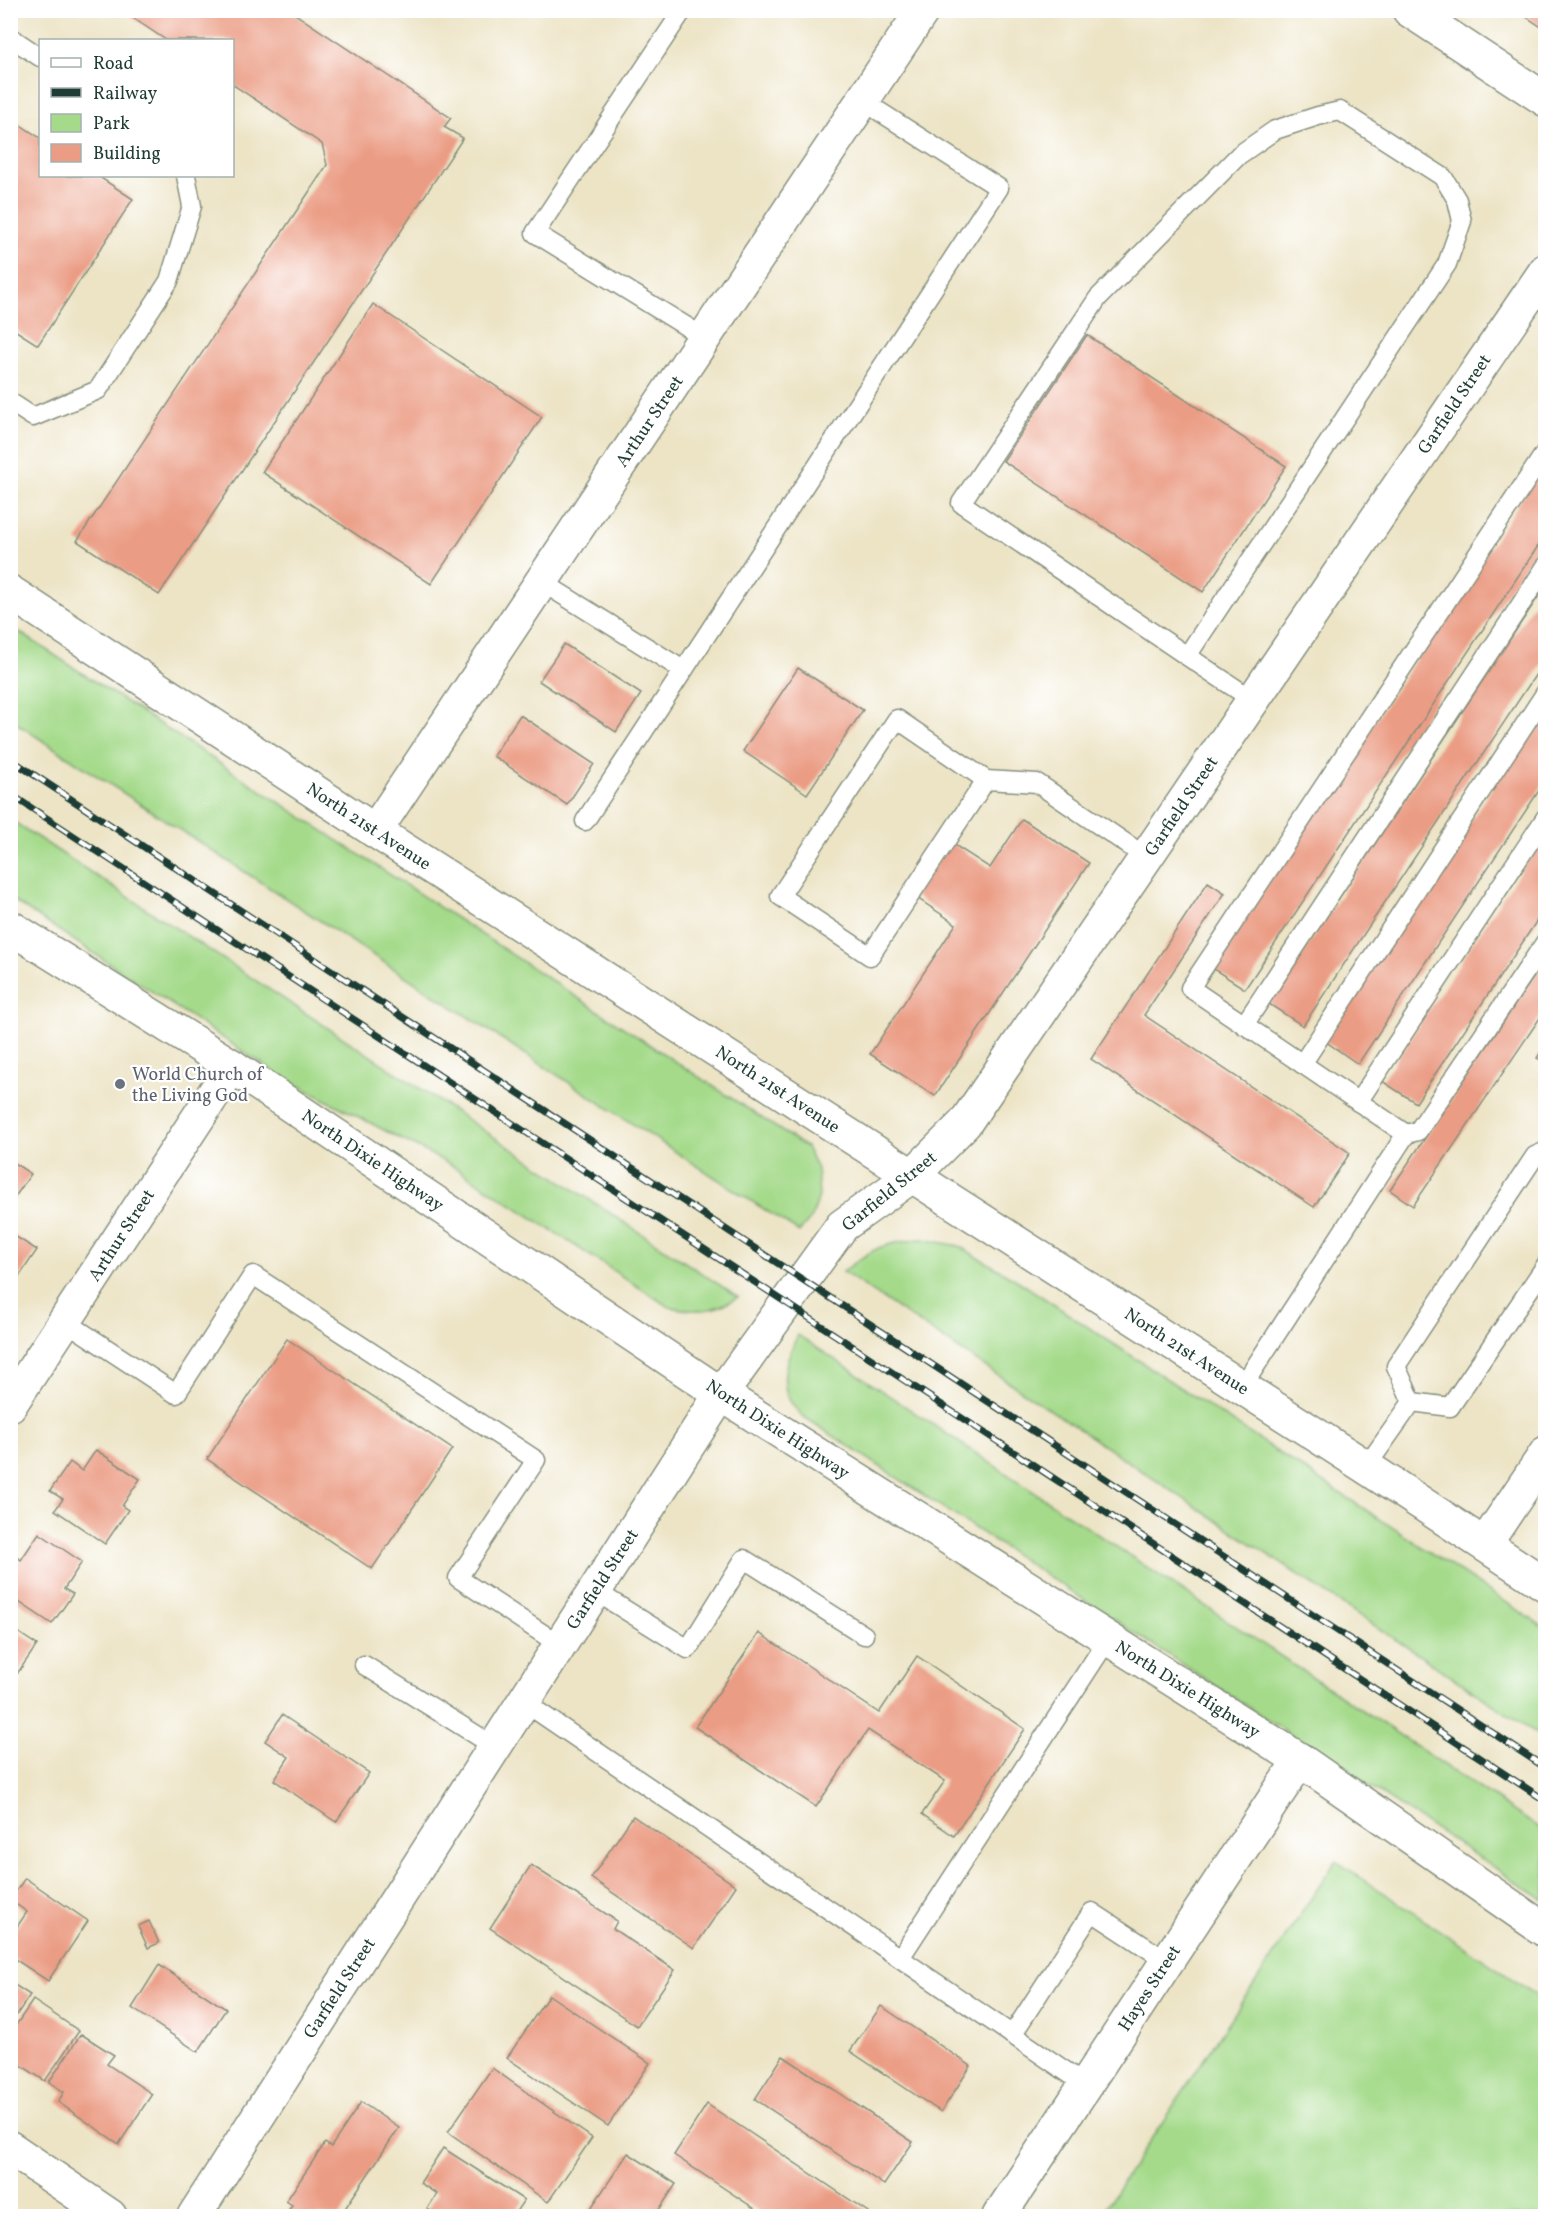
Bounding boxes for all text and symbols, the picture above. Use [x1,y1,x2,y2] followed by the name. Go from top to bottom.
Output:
[39,39,234,177] legend
[93,52,134,77] text: Road
[93,82,157,107] text: Railway
[93,112,130,137] text: Park
[93,142,161,167] text: Building
[1413,350,1498,460] street label: Garfield Street
[610,371,690,473] street label: Arthur Street
[1140,752,1225,862] street label: Garfield Street
[301,777,435,877] street label: North 21st Avenue
[710,1040,844,1140] street label: North 21st Avenue
[132,1063,265,1109] place label: World Church of the Living God
[113,1077,127,1091] marker: World Church of the Living God
[296,1104,449,1218] street label: North Dixie Highway
[837,1146,943,1238] street label: Garfield Street
[83,1185,162,1287] street label: Arthur Street
[1119,1302,1253,1402] street label: North 21st Avenue
[700,1374,854,1486] street label: North Dixie Highway
[561,1524,645,1635] street label: Garfield Street
[1110,1635,1265,1745] street label: North Dixie Highway
[298,1933,382,2044] street label: Garfield Street
[1113,1941,1188,2037] street label: Hayes Street

